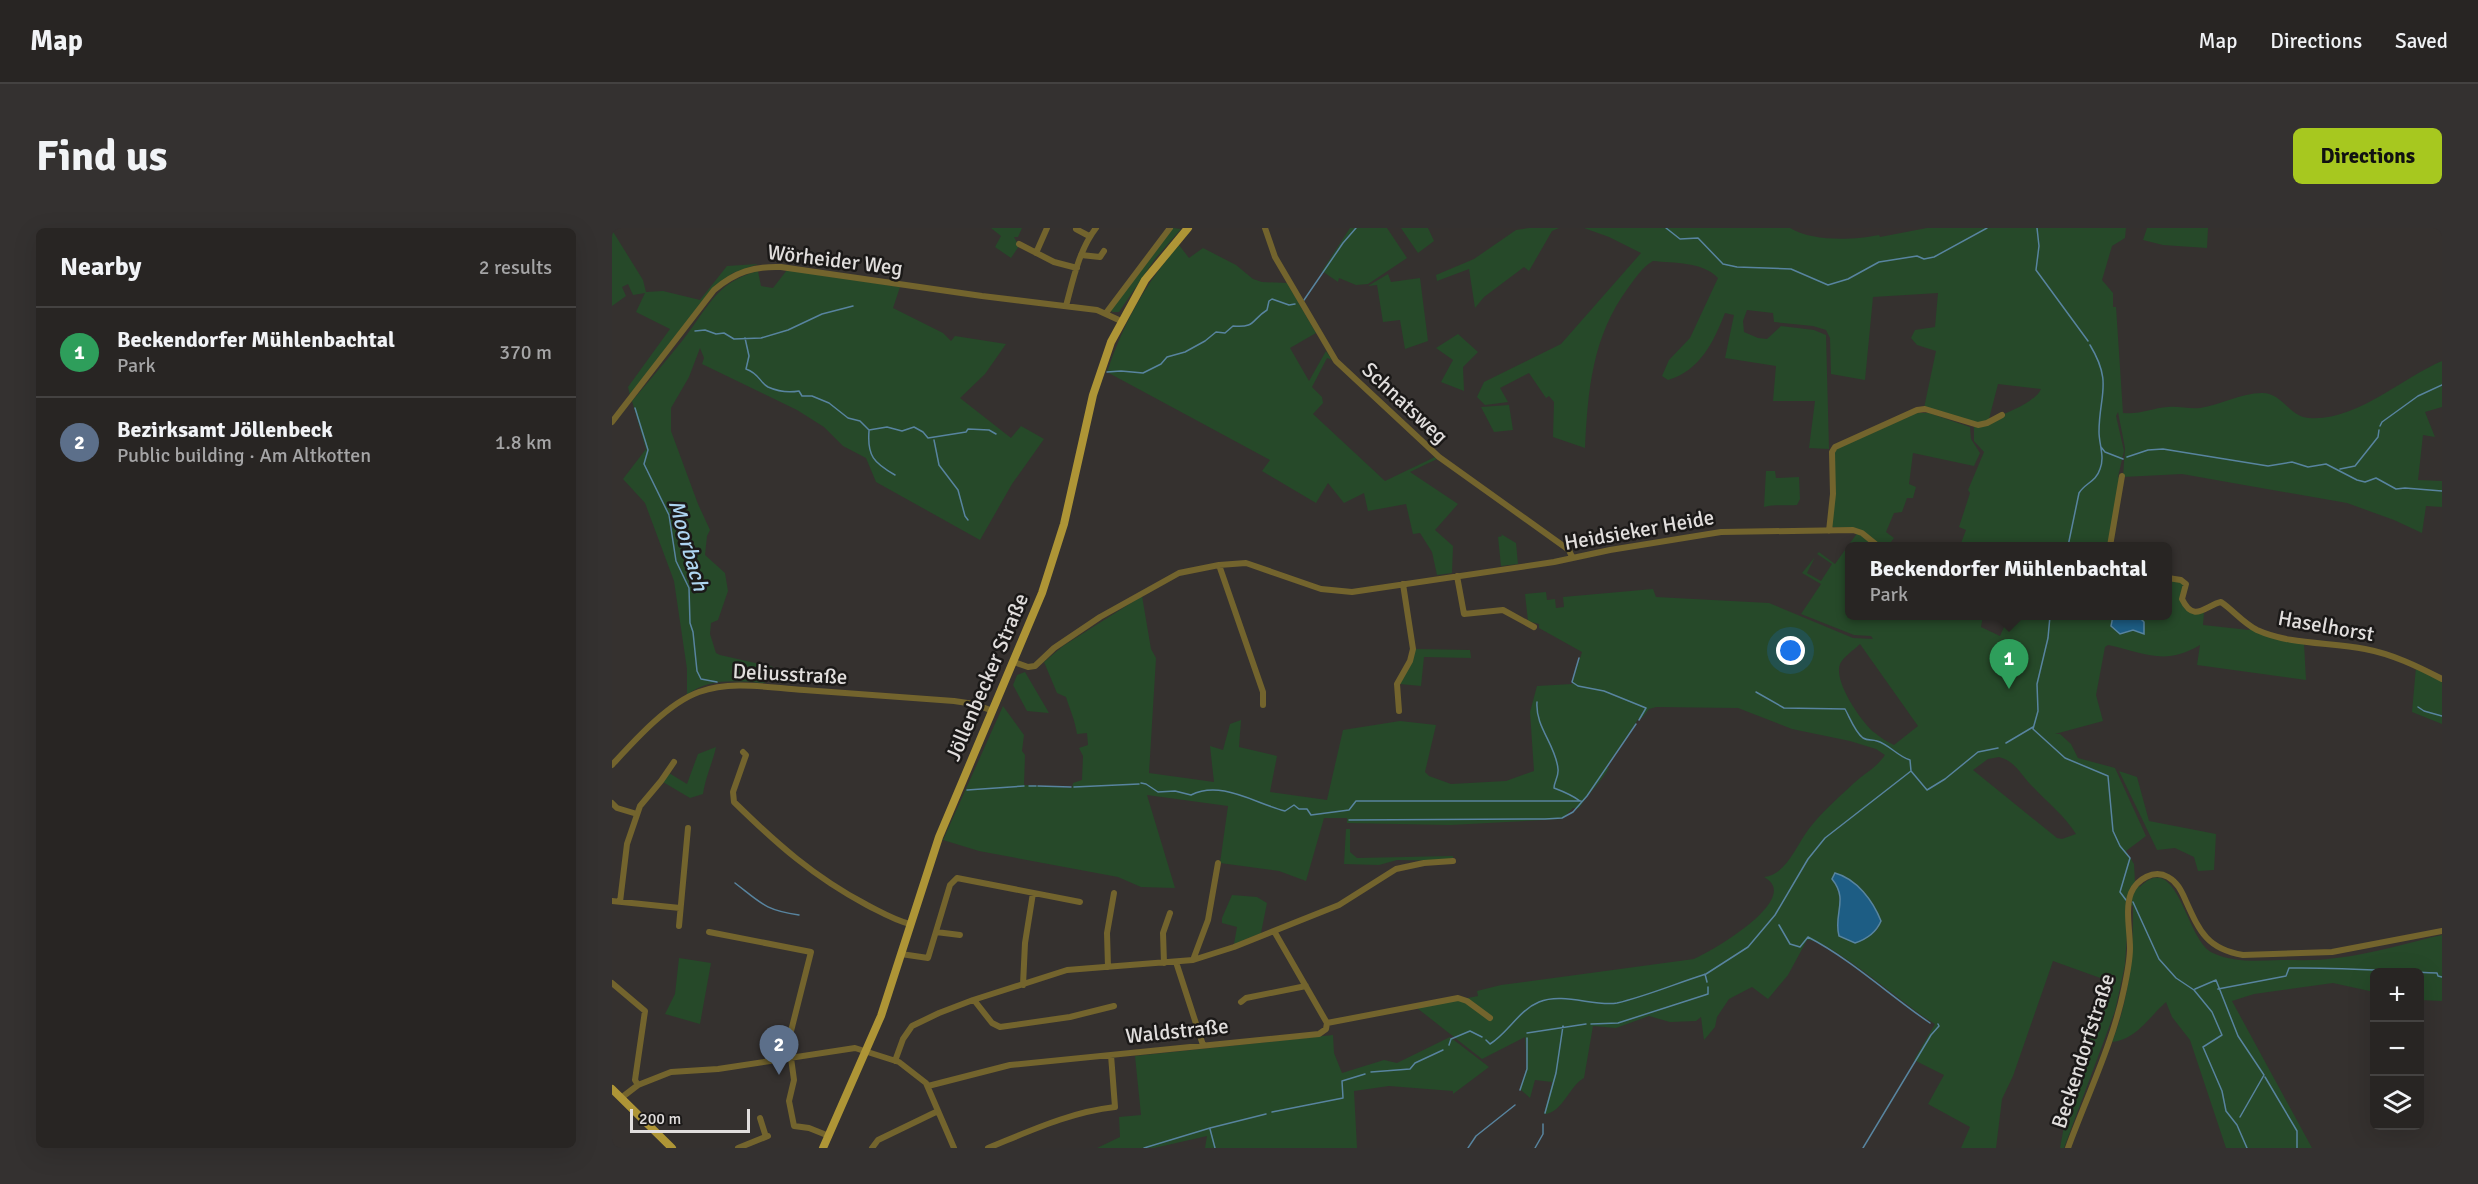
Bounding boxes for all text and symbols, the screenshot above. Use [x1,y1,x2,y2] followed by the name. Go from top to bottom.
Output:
[30,24,83,58] text: Map
[2199,28,2237,54] text: Map
[2270,28,2362,54] text: Directions
[2395,28,2448,54] text: Saved
[2293,128,2442,184] button: Directions
[36,131,167,182] text: Find us
[766,239,904,281] street label: Wörheider Weg
[60,251,141,283] text: Nearby
[479,255,552,280] text: 2 results
[117,326,395,353] text: Beckendorfer Mühlenbachtal
[74,340,85,365] text: 1
[499,340,552,365] text: 370 m
[117,353,155,378] text: Park
[1357,357,1453,449] street label: Schnatsweg
[117,416,333,443] text: Bezirksamt Jöllenbeck
[74,430,85,455] text: 2
[495,430,552,455] text: 1.8 km
[117,443,371,468] text: Public building · Am Altkotten
[663,496,715,595] water label: Moorbach
[1562,504,1716,556] street label: Heidsieker Heide
[1845,542,2172,620] popup
[1870,555,2147,582] text: Beckendorfer Mühlenbachtal
[1870,582,1908,607] text: Park
[940,589,1034,765] street label: Jöllenbecker Straße
[2276,605,2376,647] street label: Haselhorst
[1776,636,1805,665] your location
[1990,640,2028,689] pin: 1
[732,658,848,690] street label: Deliusstraße
[2370,968,2424,1130] map controls
[2370,968,2424,1022] button: +
[2046,970,2120,1132] street label: Beckendorfstraße
[1124,1013,1230,1049] street label: Waldstraße
[2370,1022,2424,1076] button: −
[760,1026,798,1075] pin: 2
[2370,1076,2424,1130] button: layers
[630,1106,750,1134] scale bar
[639,1109,681,1129] text: 200 m

